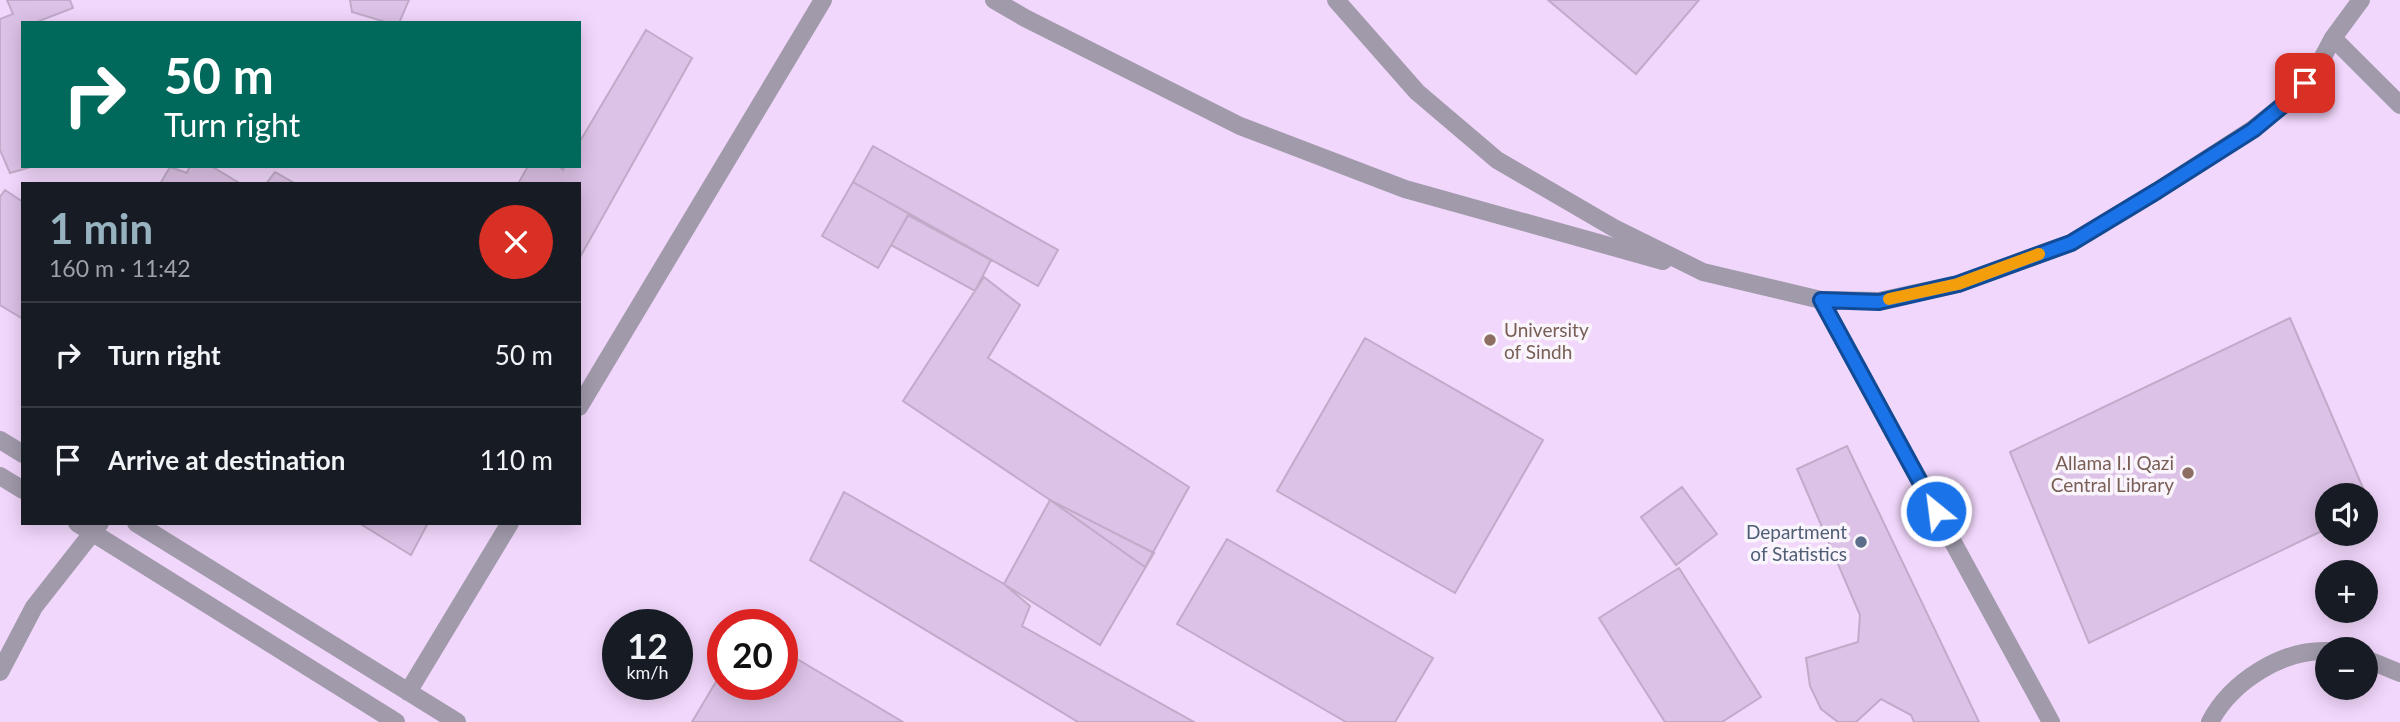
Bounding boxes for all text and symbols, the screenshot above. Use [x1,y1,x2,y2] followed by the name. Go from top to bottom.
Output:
[164,46,274,104] text: 50 m
[49,49,140,140] icon: right
[2275,53,2335,113] pin
[2286,64,2324,102] icon: arrive
[164,105,300,144] text: Turn right
[49,203,153,253] text: 1 min
[479,205,553,279] button: close
[49,254,191,282] text: 160 m · 11:42
[1504,318,1589,363] place label: University of Sindh
[1482,332,1498,348] marker: University of Sindh
[49,336,87,374] icon: right
[108,339,221,371] text: Turn right
[495,339,553,371] text: 50 m
[49,441,87,479] icon: arrive
[108,444,345,476] text: Arrive at destination
[480,444,553,476] text: 110 m
[2051,451,2174,496] place label: Allama I.I Qazi Central Library
[2180,465,2196,481] marker: Allama I.I Qazi Central Library
[1899,474,1973,548] position arrow
[2315,483,2378,700] map controls
[2315,483,2378,546] button: sound
[1746,520,1847,565] place label: Department of Statistics
[1853,534,1869,550] marker: Department of Statistics
[2315,560,2378,623] button: +
[707,609,798,700] speed limit sign: 20
[627,624,668,666] text: 12
[2315,637,2378,700] button: −
[626,661,669,683] text: km/h

